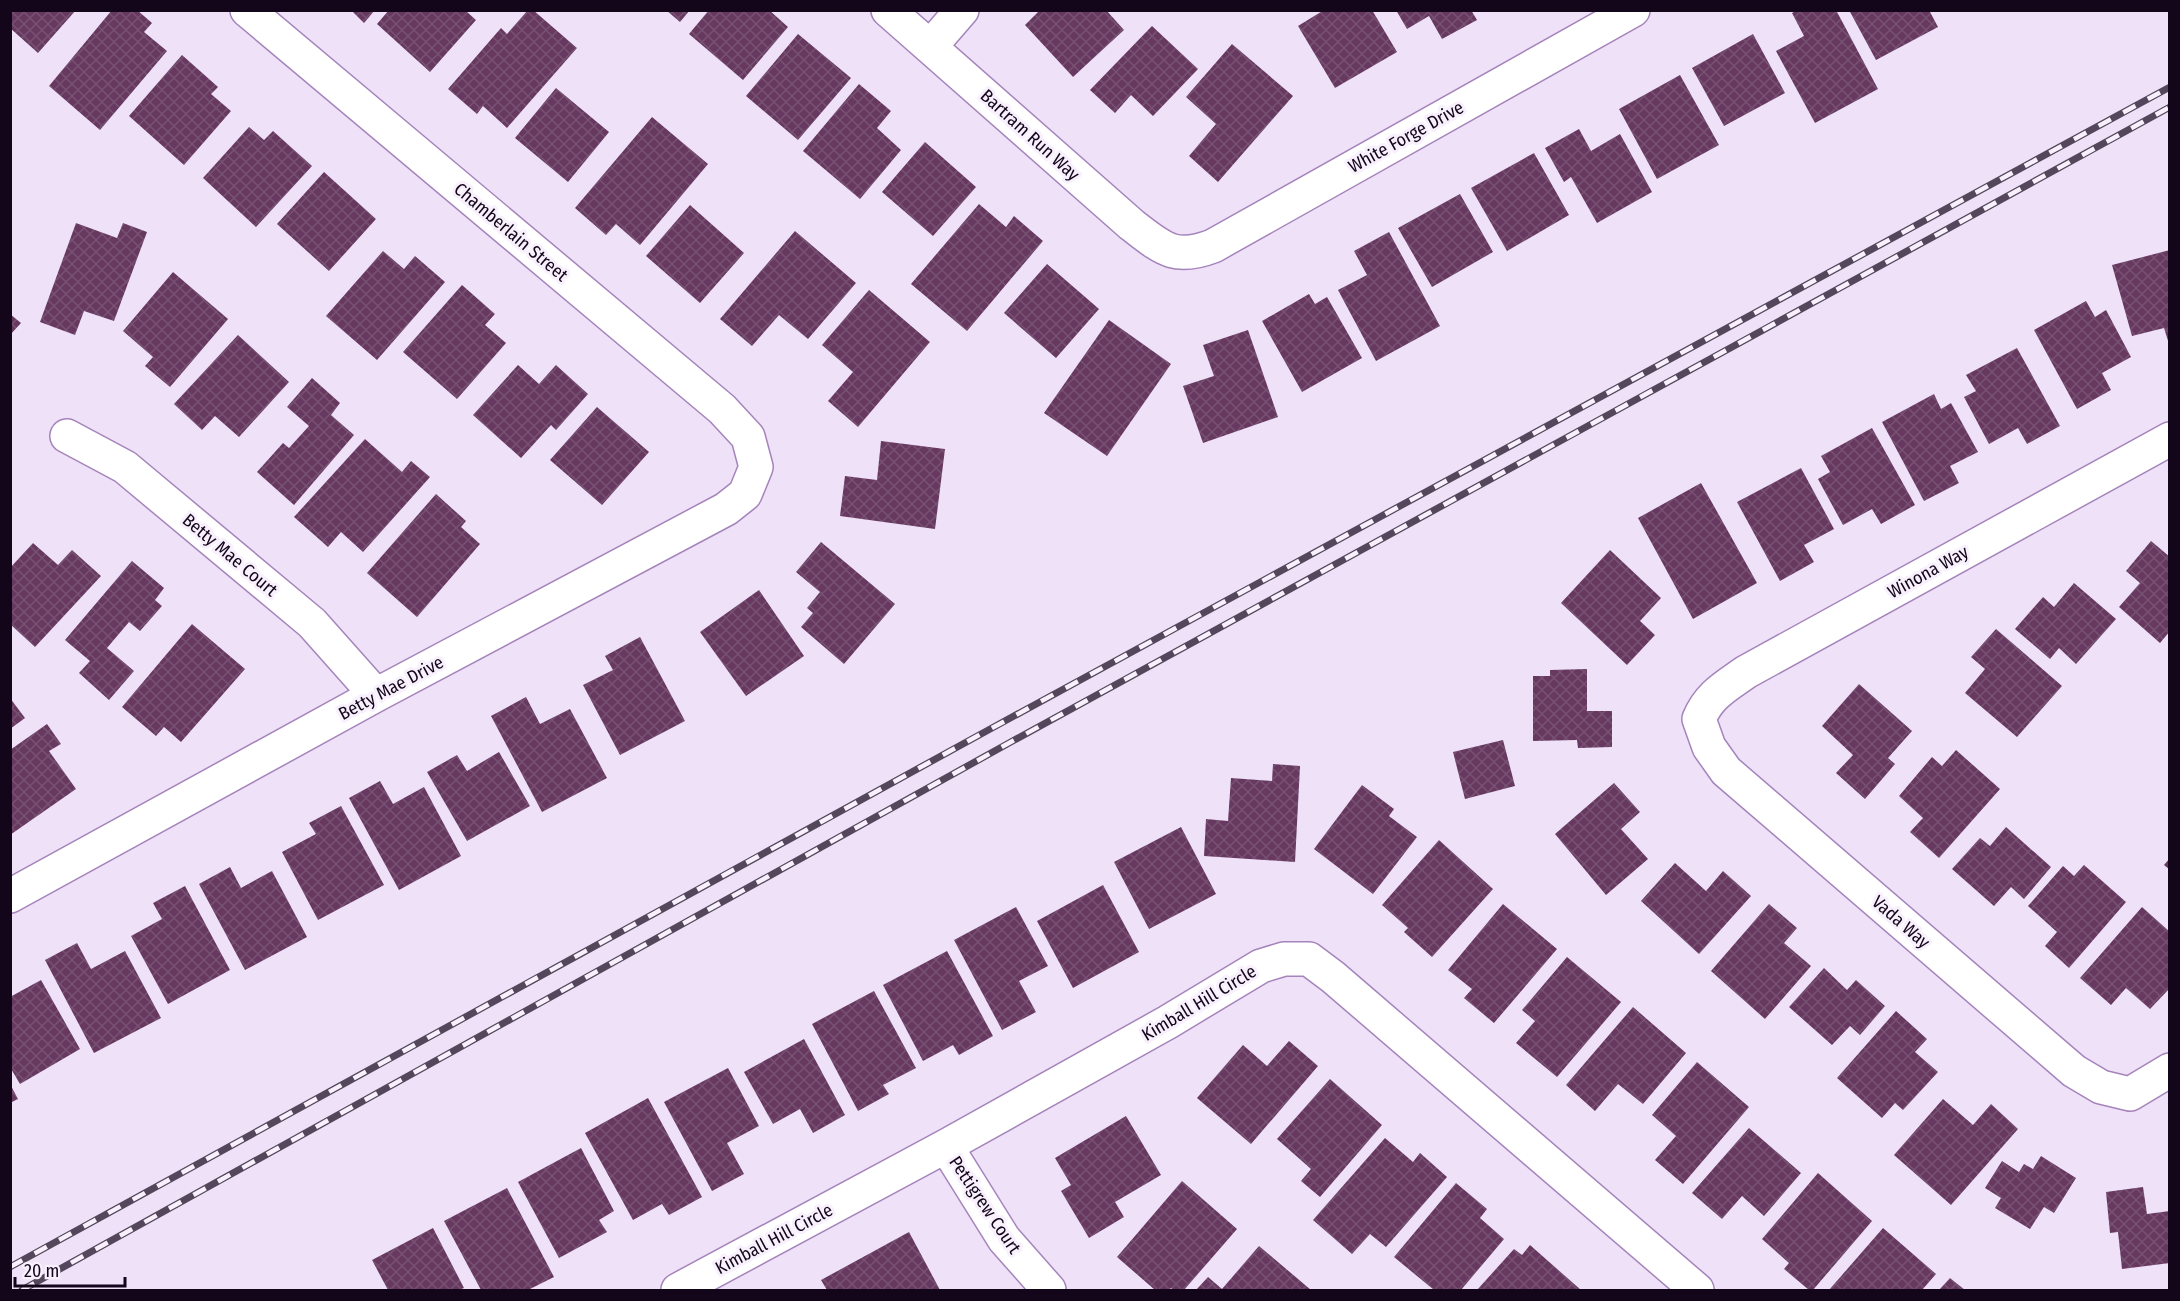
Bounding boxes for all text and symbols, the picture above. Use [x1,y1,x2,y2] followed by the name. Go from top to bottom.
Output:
[976,85,1084,185] street label: Bartram Run Way
[1345,96,1468,178] street label: White Forge Drive
[450,178,572,286] street label: Chamberlain Street
[178,509,282,601] street label: Betty Mae Court
[1884,541,1972,603] street label: Winona Way
[335,651,447,725] street label: Betty Mae Drive
[1868,891,1934,953] street label: Vada Way
[1138,960,1260,1046] street label: Kimball Hill Circle
[944,1152,1026,1258] street label: Pettigrew Court
[712,1199,836,1279] street label: Kimball Hill Circle
[15,1250,124,1288] scale bar
[24,1260,59,1282] text: 20 m

